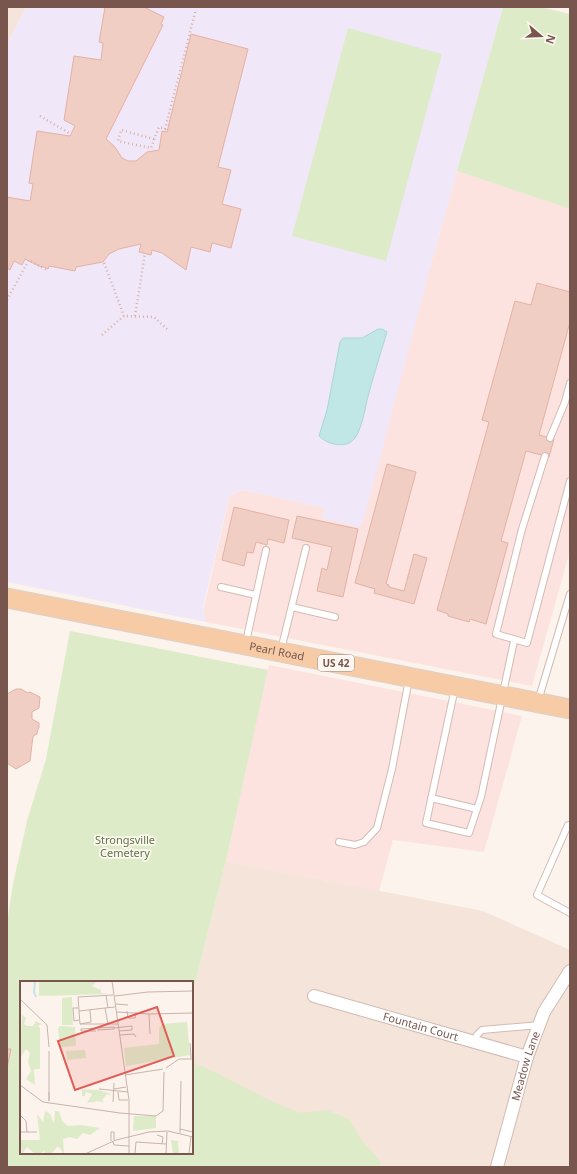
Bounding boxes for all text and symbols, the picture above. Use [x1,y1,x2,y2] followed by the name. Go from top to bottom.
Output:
[521,16,561,56] north arrow
[542,33,559,46] text: N
[248,638,306,663] street label: Pearl Road
[318,655,354,671] road number: US 42
[95,832,155,860] park label: Strongsville Cemetery
[20,981,193,1154] inset map
[381,1008,460,1044] street label: Fountain Court
[507,1029,543,1102] street label: Meadow Lane

